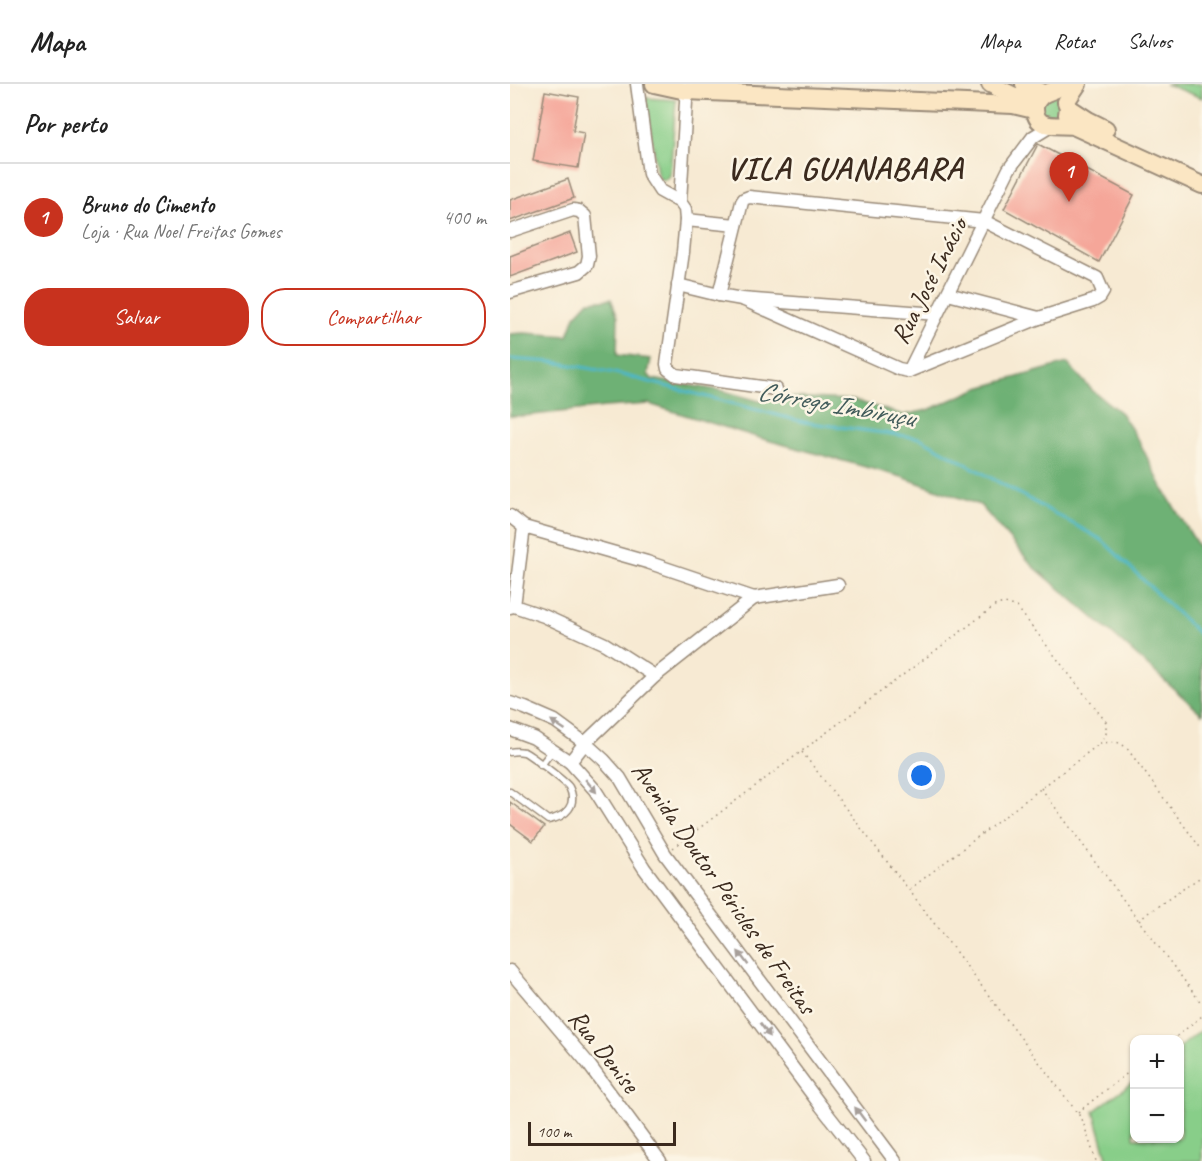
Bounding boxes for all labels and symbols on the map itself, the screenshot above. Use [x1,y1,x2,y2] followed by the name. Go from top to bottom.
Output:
[726,148,965,189] district label: VILA GUANABARA
[1050,152,1088,202] pin: 1
[883,210,976,349] street label: Rua José Inácio
[755,374,921,435] water label: Córrego Imbiruçu
[550,719,567,730] one-way arrow
[624,755,825,1022] street label: Avenida Doutor Péricles de Freitas
[907,761,936,790] your location
[584,778,597,793] one-way arrow
[737,950,749,966] one-way arrow
[561,1003,648,1101] street label: Rua Denise
[759,1022,771,1038] one-way arrow
[854,1107,866,1122] one-way arrow
[528,1119,676,1146] scale bar

